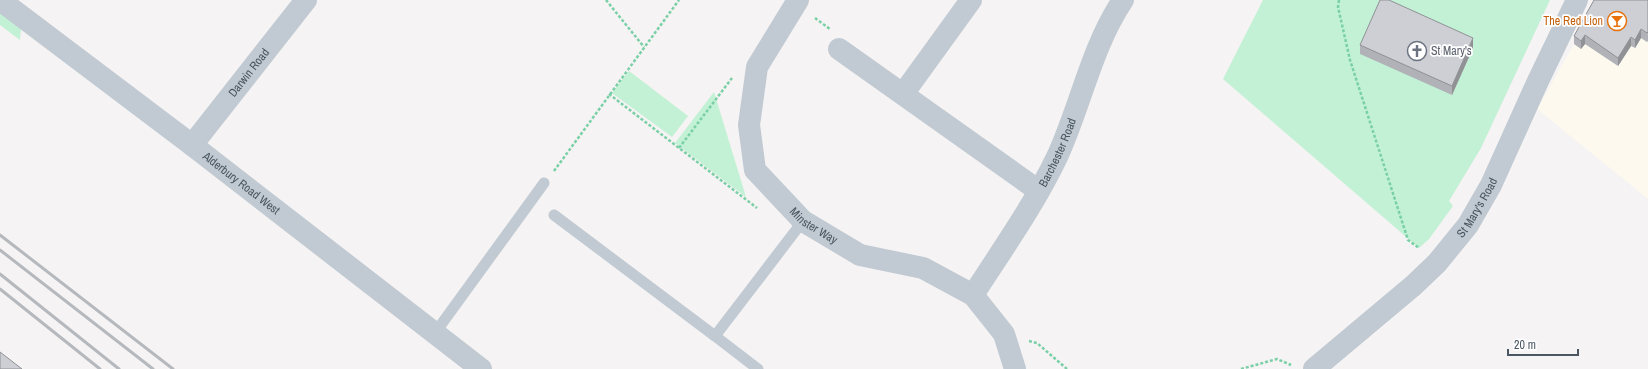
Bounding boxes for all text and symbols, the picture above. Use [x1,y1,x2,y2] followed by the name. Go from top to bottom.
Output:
[1606,10,1628,32] bar icon: The Red Lion
[1543,13,1603,29] place label: The Red Lion
[1406,40,1428,62] church icon: St Mary's
[1431,43,1472,59] place label: St Mary's
[225,45,273,100] street label: Darwin Road
[1035,116,1080,190] street label: Barchester Road
[199,148,283,218] street label: Alderbury Road West
[1453,175,1501,241] street label: St Mary's Road
[786,204,841,248] street label: Minster Way
[1508,331,1578,357] scale bar
[1514,337,1536,353] text: 20 m

